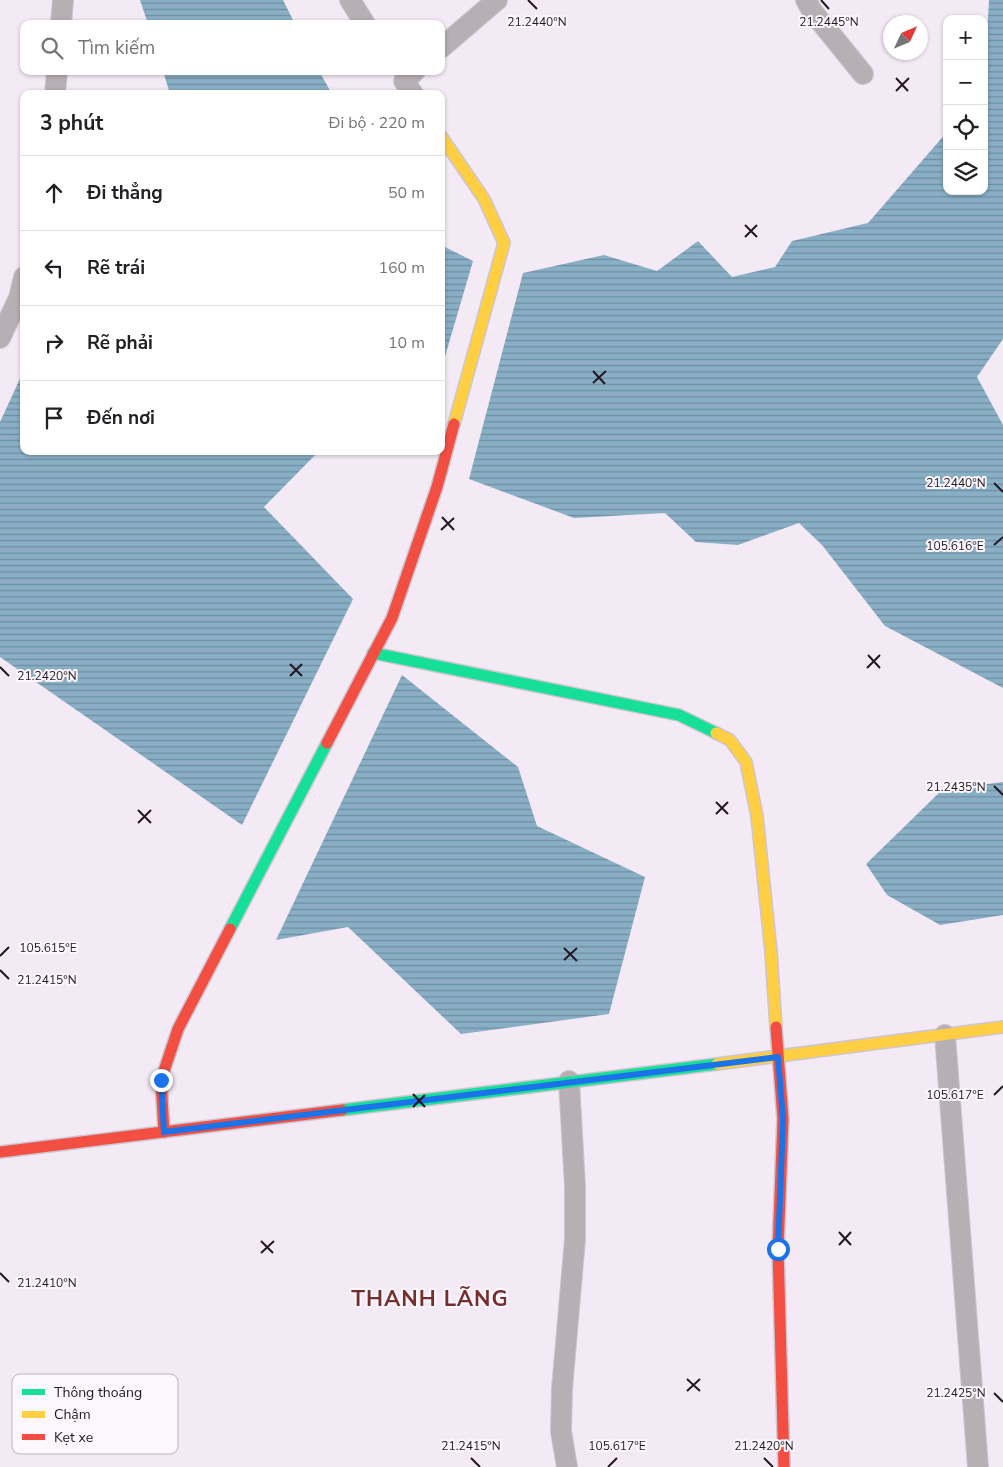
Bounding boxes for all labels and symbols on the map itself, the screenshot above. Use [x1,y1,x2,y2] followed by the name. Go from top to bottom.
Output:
[507,14,567,30] text: 21.2440°N
[799,14,859,30] text: 21.2445°N
[883,15,928,60] north arrow
[926,475,986,491] text: 21.2440°N
[926,538,984,554] text: 105.616°E
[17,668,77,684] text: 21.2420°N
[926,779,986,795] text: 21.2435°N
[19,940,77,956] text: 105.615°E
[17,972,77,988] text: 21.2415°N
[150,1069,173,1092] route end
[926,1087,984,1103] text: 105.617°E
[767,1238,790,1261] route start
[17,1275,77,1291] text: 21.2410°N
[351,1284,509,1314] district label: THANH LÃNG
[12,1374,178,1454] legend
[54,1383,142,1402] text: Thông thoáng
[926,1385,986,1401] text: 21.2425°N
[54,1405,91,1424] text: Chậm
[54,1428,93,1447] text: Kẹt xe
[441,1438,501,1454] text: 21.2415°N
[588,1438,646,1454] text: 105.617°E
[734,1438,794,1454] text: 21.2420°N

